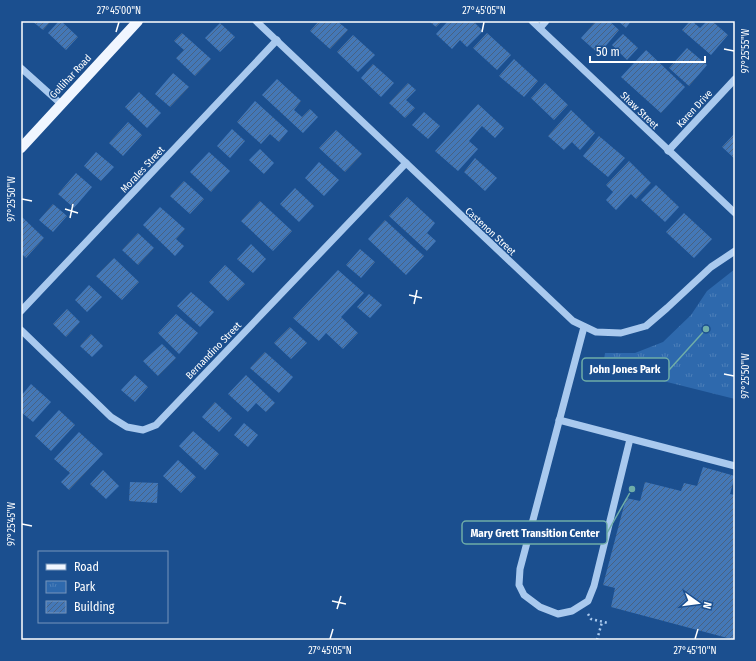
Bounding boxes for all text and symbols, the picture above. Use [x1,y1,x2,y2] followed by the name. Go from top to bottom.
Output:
[97,5,141,17] text: 27°45'00"N
[462,5,506,17] text: 27°45'05"N
[740,28,752,73] text: 97°25'55"W
[590,38,705,64] scale bar
[596,45,620,59] text: 50 m
[47,52,94,101] street label: Gollihar Road
[674,87,715,130] street label: Karen Drive
[618,90,661,132] street label: Shaw Street
[118,143,168,195] street label: Morales Street
[6,176,18,222] text: 97°25'50"W
[462,205,519,259] street label: Castenon Street
[183,319,244,382] street label: Bernandino Street
[740,353,752,399] text: 97°25'50"W
[582,358,669,381] callout: John Jones Park
[589,363,661,376] text: John Jones Park
[6,501,18,546] text: 97°25'45"W
[462,521,607,544] callout: Mary Grett Transition Center
[470,527,601,540] text: Mary Grett Transition Center
[38,551,168,623] legend
[74,560,99,574] text: Road
[74,580,96,594] text: Park
[678,583,718,623] north arrow
[74,600,115,614] text: Building
[700,601,714,610] text: N
[308,645,352,657] text: 27°45'05"N
[673,645,717,657] text: 27°45'10"N

